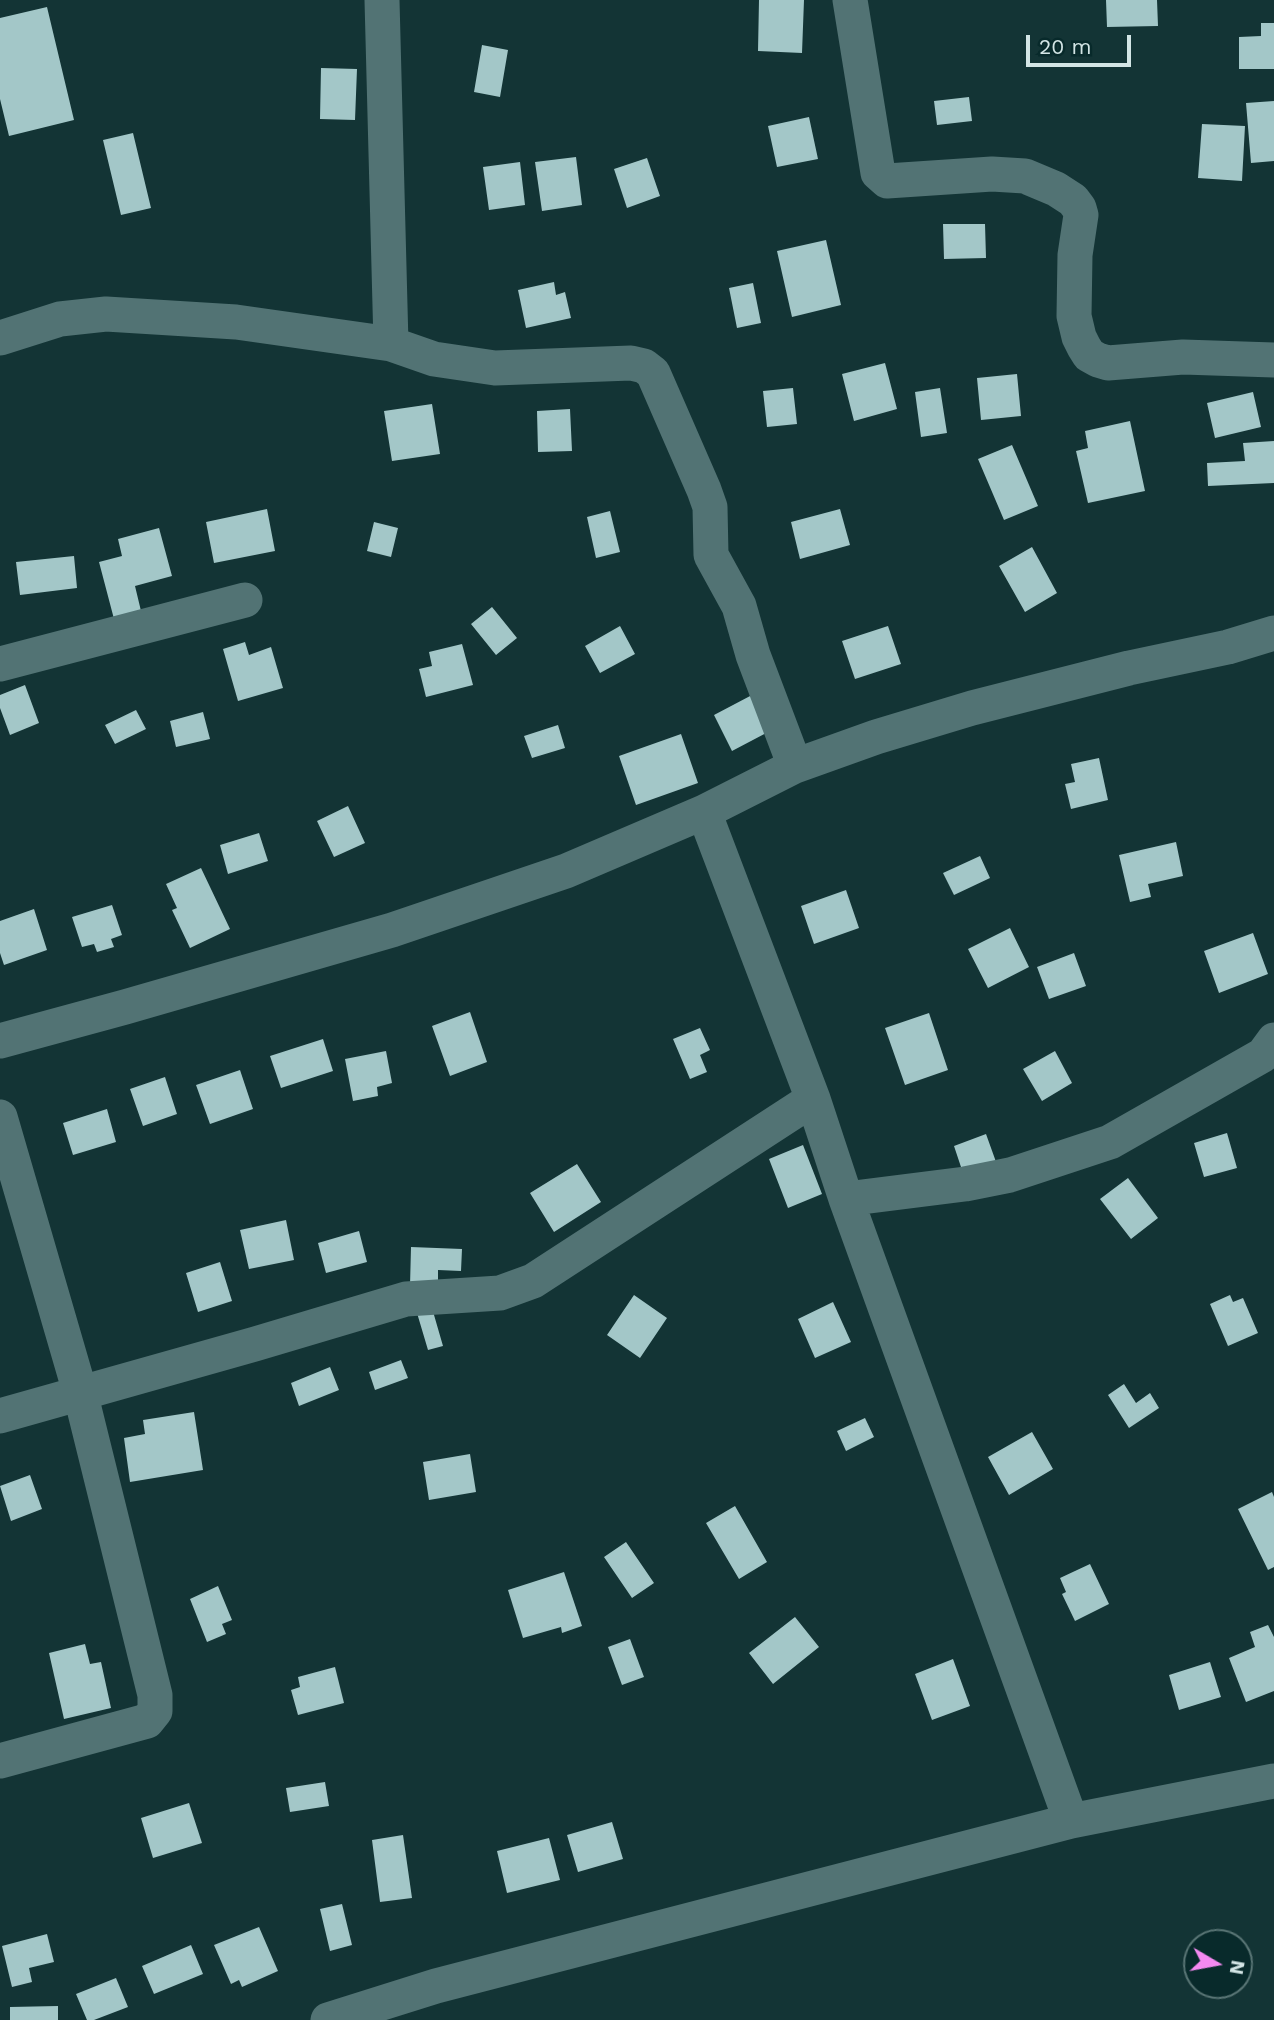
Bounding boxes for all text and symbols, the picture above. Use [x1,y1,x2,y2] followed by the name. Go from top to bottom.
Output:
[1029,21,1134,65] scale bar
[1039,34,1091,59] text: 20 m
[1183,1929,1253,1999] north arrow
[1225,1958,1250,1976] text: N

